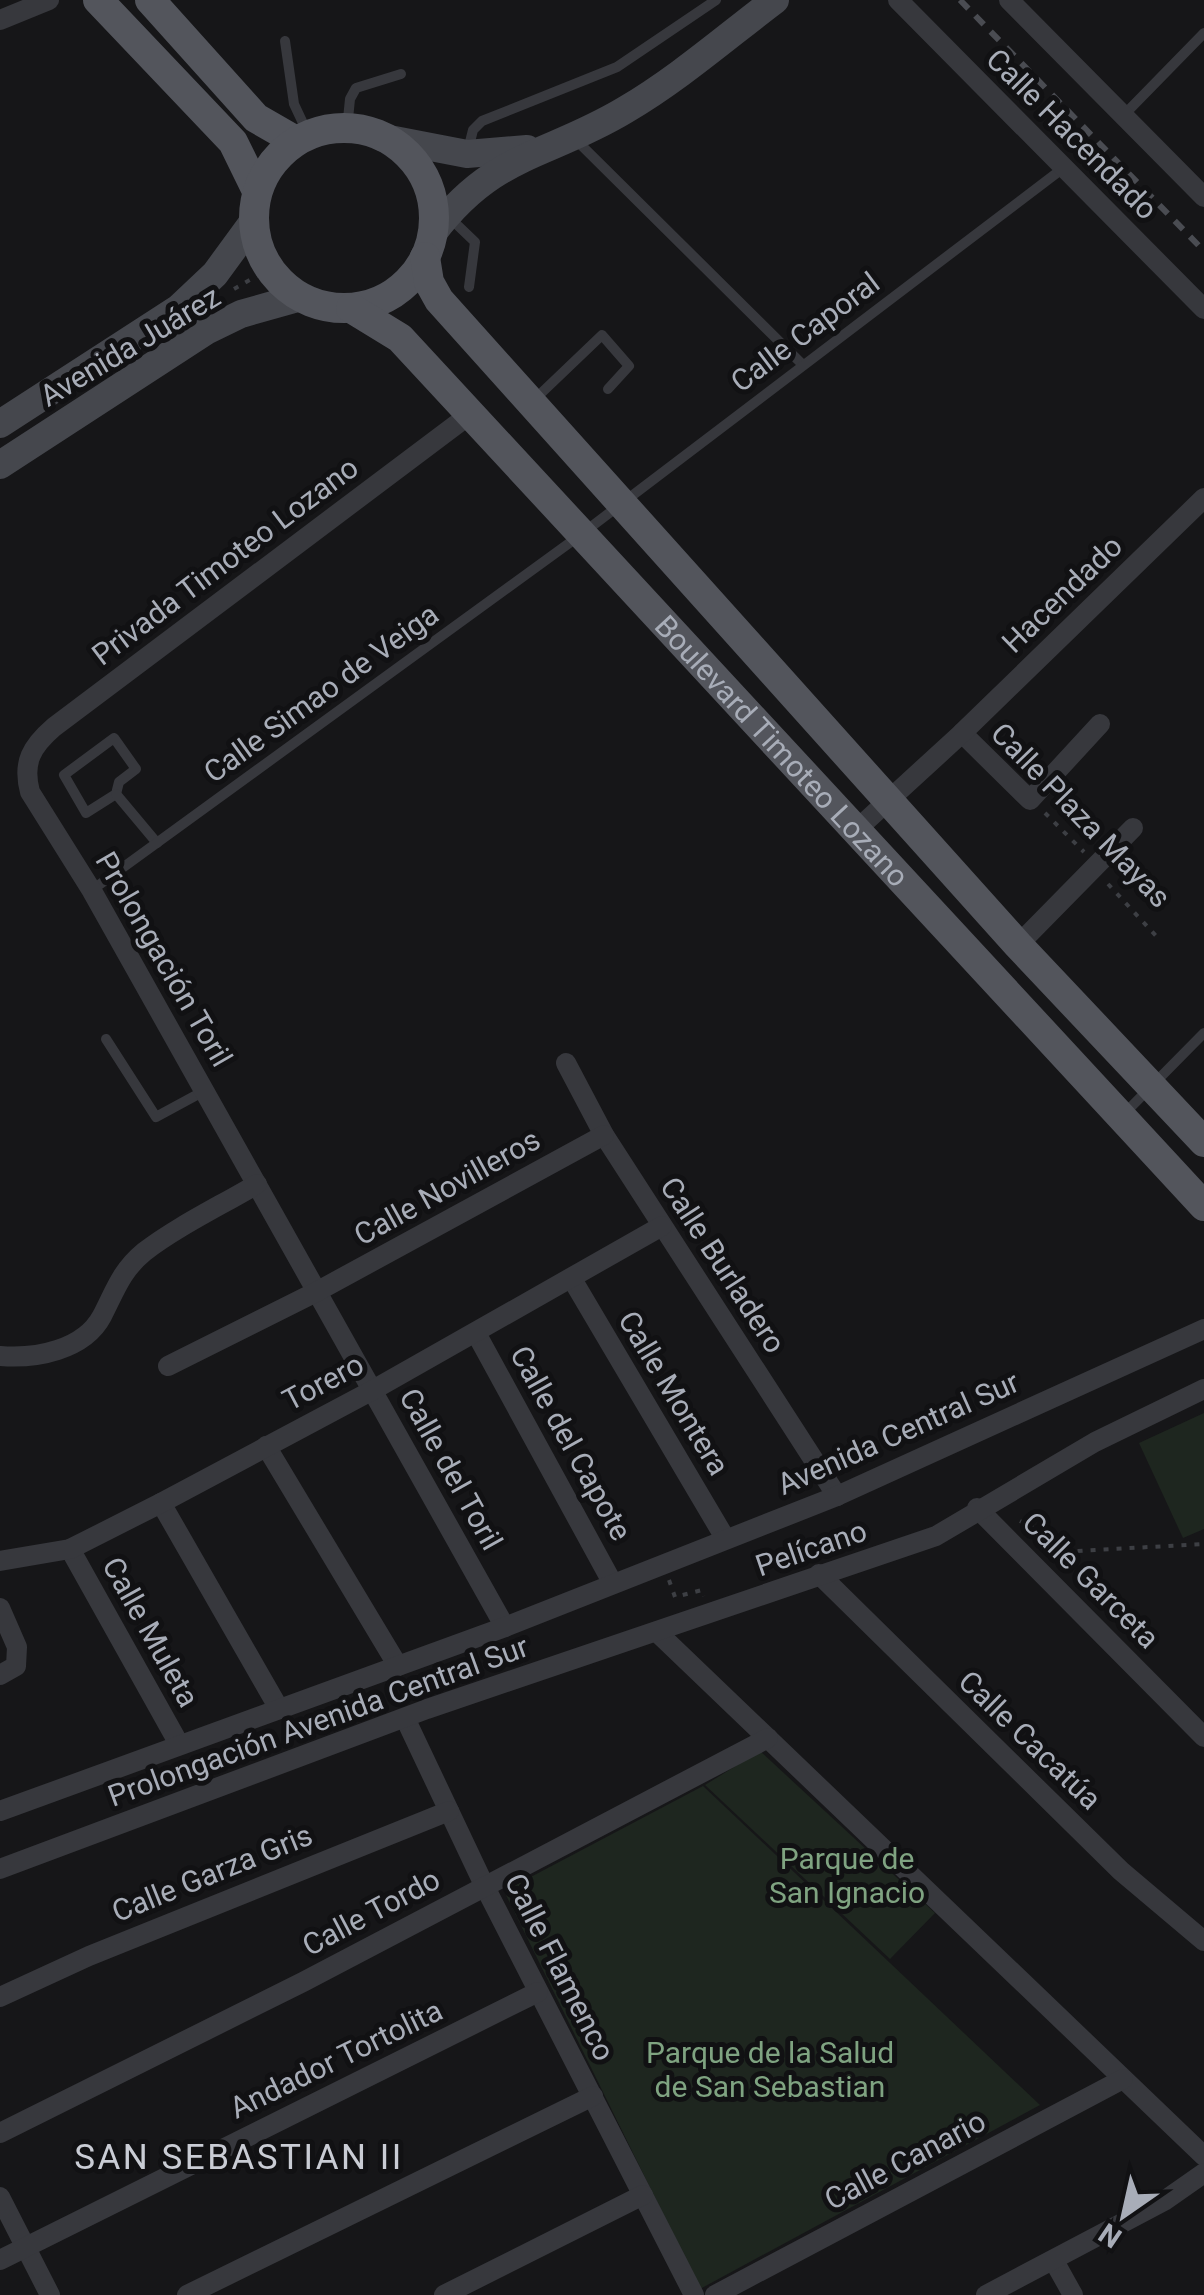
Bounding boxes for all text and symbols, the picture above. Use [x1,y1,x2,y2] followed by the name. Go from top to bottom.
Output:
[979,41,1165,227] street label: Calle Hacendado
[724,265,886,399] street label: Calle Caporal
[34,279,226,413] street label: Avenida Juárez
[85,450,365,672] street label: Privada Timoteo Lozano
[995,528,1129,660] street label: Hacendado
[197,596,445,790] street label: Calle Simao de Veiga
[648,608,916,893] street label: Boulevard Timoteo Lozano
[984,715,1178,915] street label: Calle Plaza Mayas
[88,846,240,1072] street label: Prolongación Toril
[348,1122,546,1252] street label: Calle Novilleros
[653,1171,793,1359] street label: Calle Burladero
[611,1305,737,1481] street label: Calle Montera
[503,1340,639,1546] street label: Calle del Capote
[277,1346,369,1418] street label: Torero
[772,1364,1024,1502] street label: Avenida Central Sur
[392,1382,510,1556] street label: Calle del Toril
[1016,1505,1166,1655] street label: Calle Garceta
[751,1513,871,1583] street label: Pelícano
[95,1551,207,1713] street label: Calle Muleta
[103,1628,533,1814] street label: Prolongación Avenida Central Sur
[952,1663,1108,1817] street label: Calle Cacatúa
[107,1817,317,1929] street label: Calle Garza Gris
[769,1841,925,1910] park label: Parque de San Ignacio
[296,1861,446,1963] street label: Calle Tordo
[498,1867,622,2067] street label: Calle Flamenco
[224,1992,448,2126] street label: Andador Tortolita
[646,2035,894,2104] park label: Parque de la Salud de San Sebastian
[819,2103,991,2217] street label: Calle Canario
[74,2137,404,2178] district label: SAN SEBASTIAN II
[1074,2165,1174,2265] north arrow
[1093,2216,1128,2255] text: N

